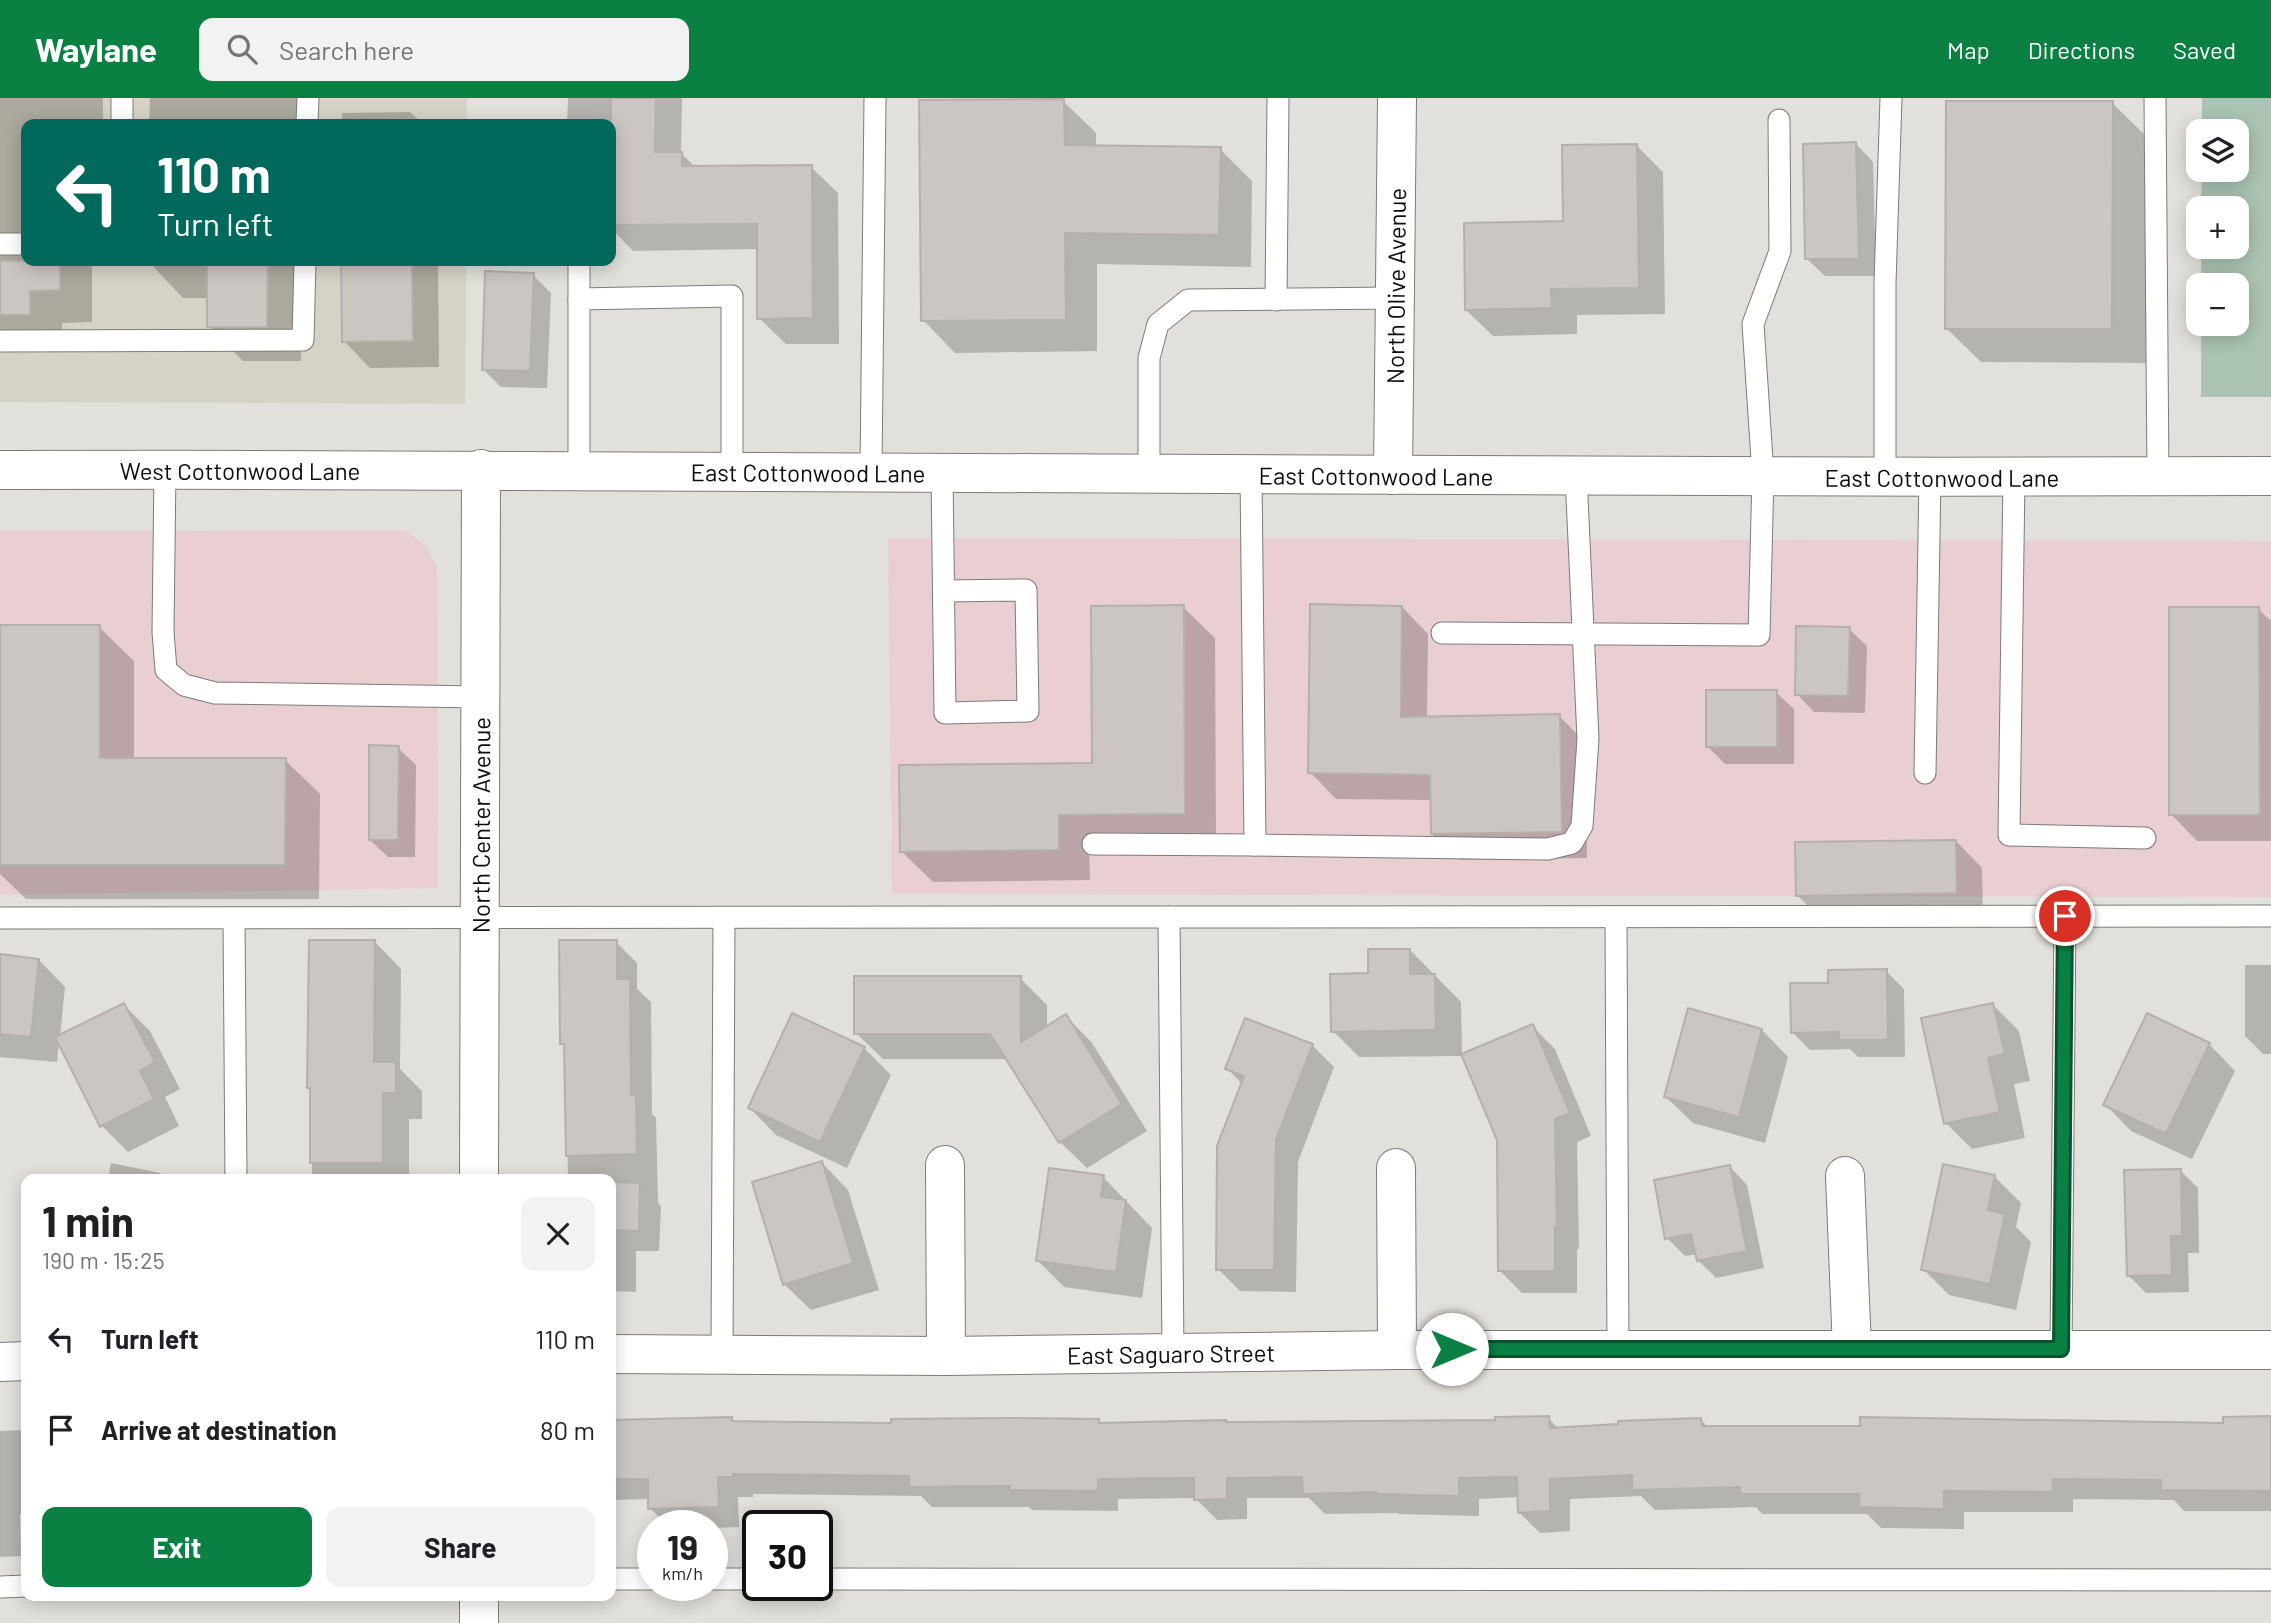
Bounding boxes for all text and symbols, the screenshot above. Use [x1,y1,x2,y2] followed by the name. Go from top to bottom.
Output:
[199,18,689,81] search box
[35,29,157,69] text: Waylane
[223,30,261,68] icon: search
[279,34,414,65] text: Search here
[1947,35,1990,64] text: Map
[2028,35,2135,64] text: Directions
[2173,35,2236,64] text: Saved
[2186,119,2249,336] map controls
[2186,119,2249,182] button: layers
[157,144,271,203] text: 110 m
[42,147,133,238] icon: left
[1379,188,1411,384] street label: North Olive Avenue
[2186,196,2249,259] button: +
[157,204,274,242] text: Turn left
[2186,273,2249,336] button: −
[120,455,360,484] street label: West Cottonwood Lane
[691,457,926,487] street label: East Cottonwood Lane
[1258,460,1493,490] street label: East Cottonwood Lane
[1825,462,2059,491] street label: East Cottonwood Lane
[465,717,495,933] street label: North Center Avenue
[2035,886,2095,946] pin
[2046,897,2084,935] icon: arrive
[42,1195,134,1245] text: 1 min
[521,1197,595,1271] button: close
[42,1246,165,1274] text: 190 m · 15:25
[1415,1312,1489,1386] position arrow
[42,1320,80,1358] icon: left
[101,1323,199,1354] text: Turn left
[535,1323,595,1354] text: 110 m
[1067,1337,1275,1369] street label: East Saguaro Street
[42,1411,80,1449] icon: arrive
[101,1414,337,1445] text: Arrive at destination
[540,1414,595,1445] text: 80 m
[42,1507,312,1587] button: Exit
[326,1507,595,1587] button: Share
[742,1510,833,1601] speed limit sign: 30
[667,1525,698,1567] text: 19
[662,1562,703,1584] text: km/h

